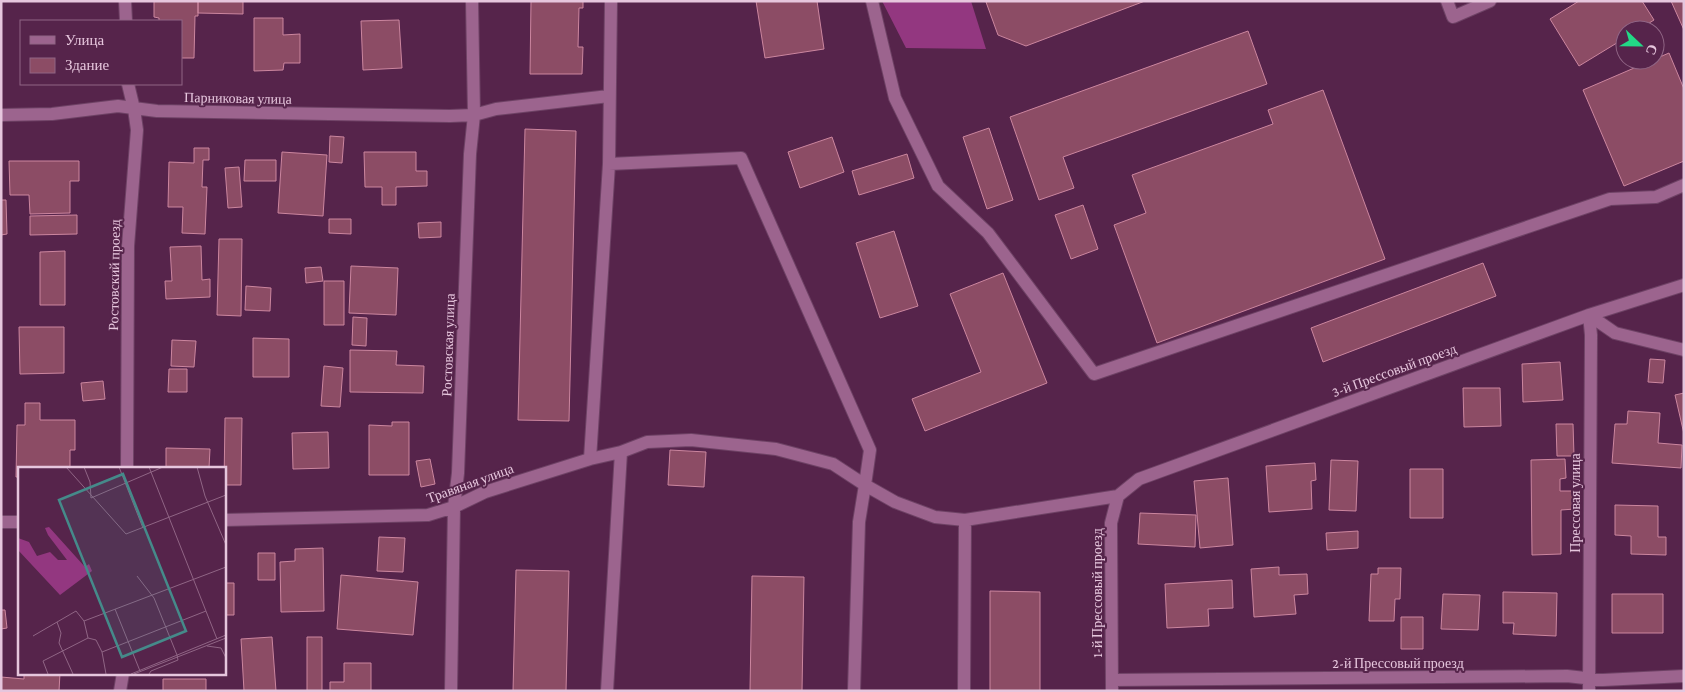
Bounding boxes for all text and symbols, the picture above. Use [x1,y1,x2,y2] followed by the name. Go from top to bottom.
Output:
[20,20,182,85] legend
[1615,20,1665,70] north arrow
[65,32,104,48] text: Улица
[1643,42,1661,58] text: С
[65,57,109,73] text: Здание
[184,89,293,107] street label: Парниковая улица
[105,219,123,331] street label: Ростовский проезд
[438,292,458,397] street label: Ростовская улица
[1329,340,1459,400] street label: 3-й Прессовый проезд
[1567,453,1583,553] street label: Прессовая улица
[424,460,516,506] street label: Травяная улица
[18,467,225,674] inset map
[1089,528,1105,658] street label: 1-й Прессовый проезд
[1332,655,1464,671] street label: 2-й Прессовый проезд

